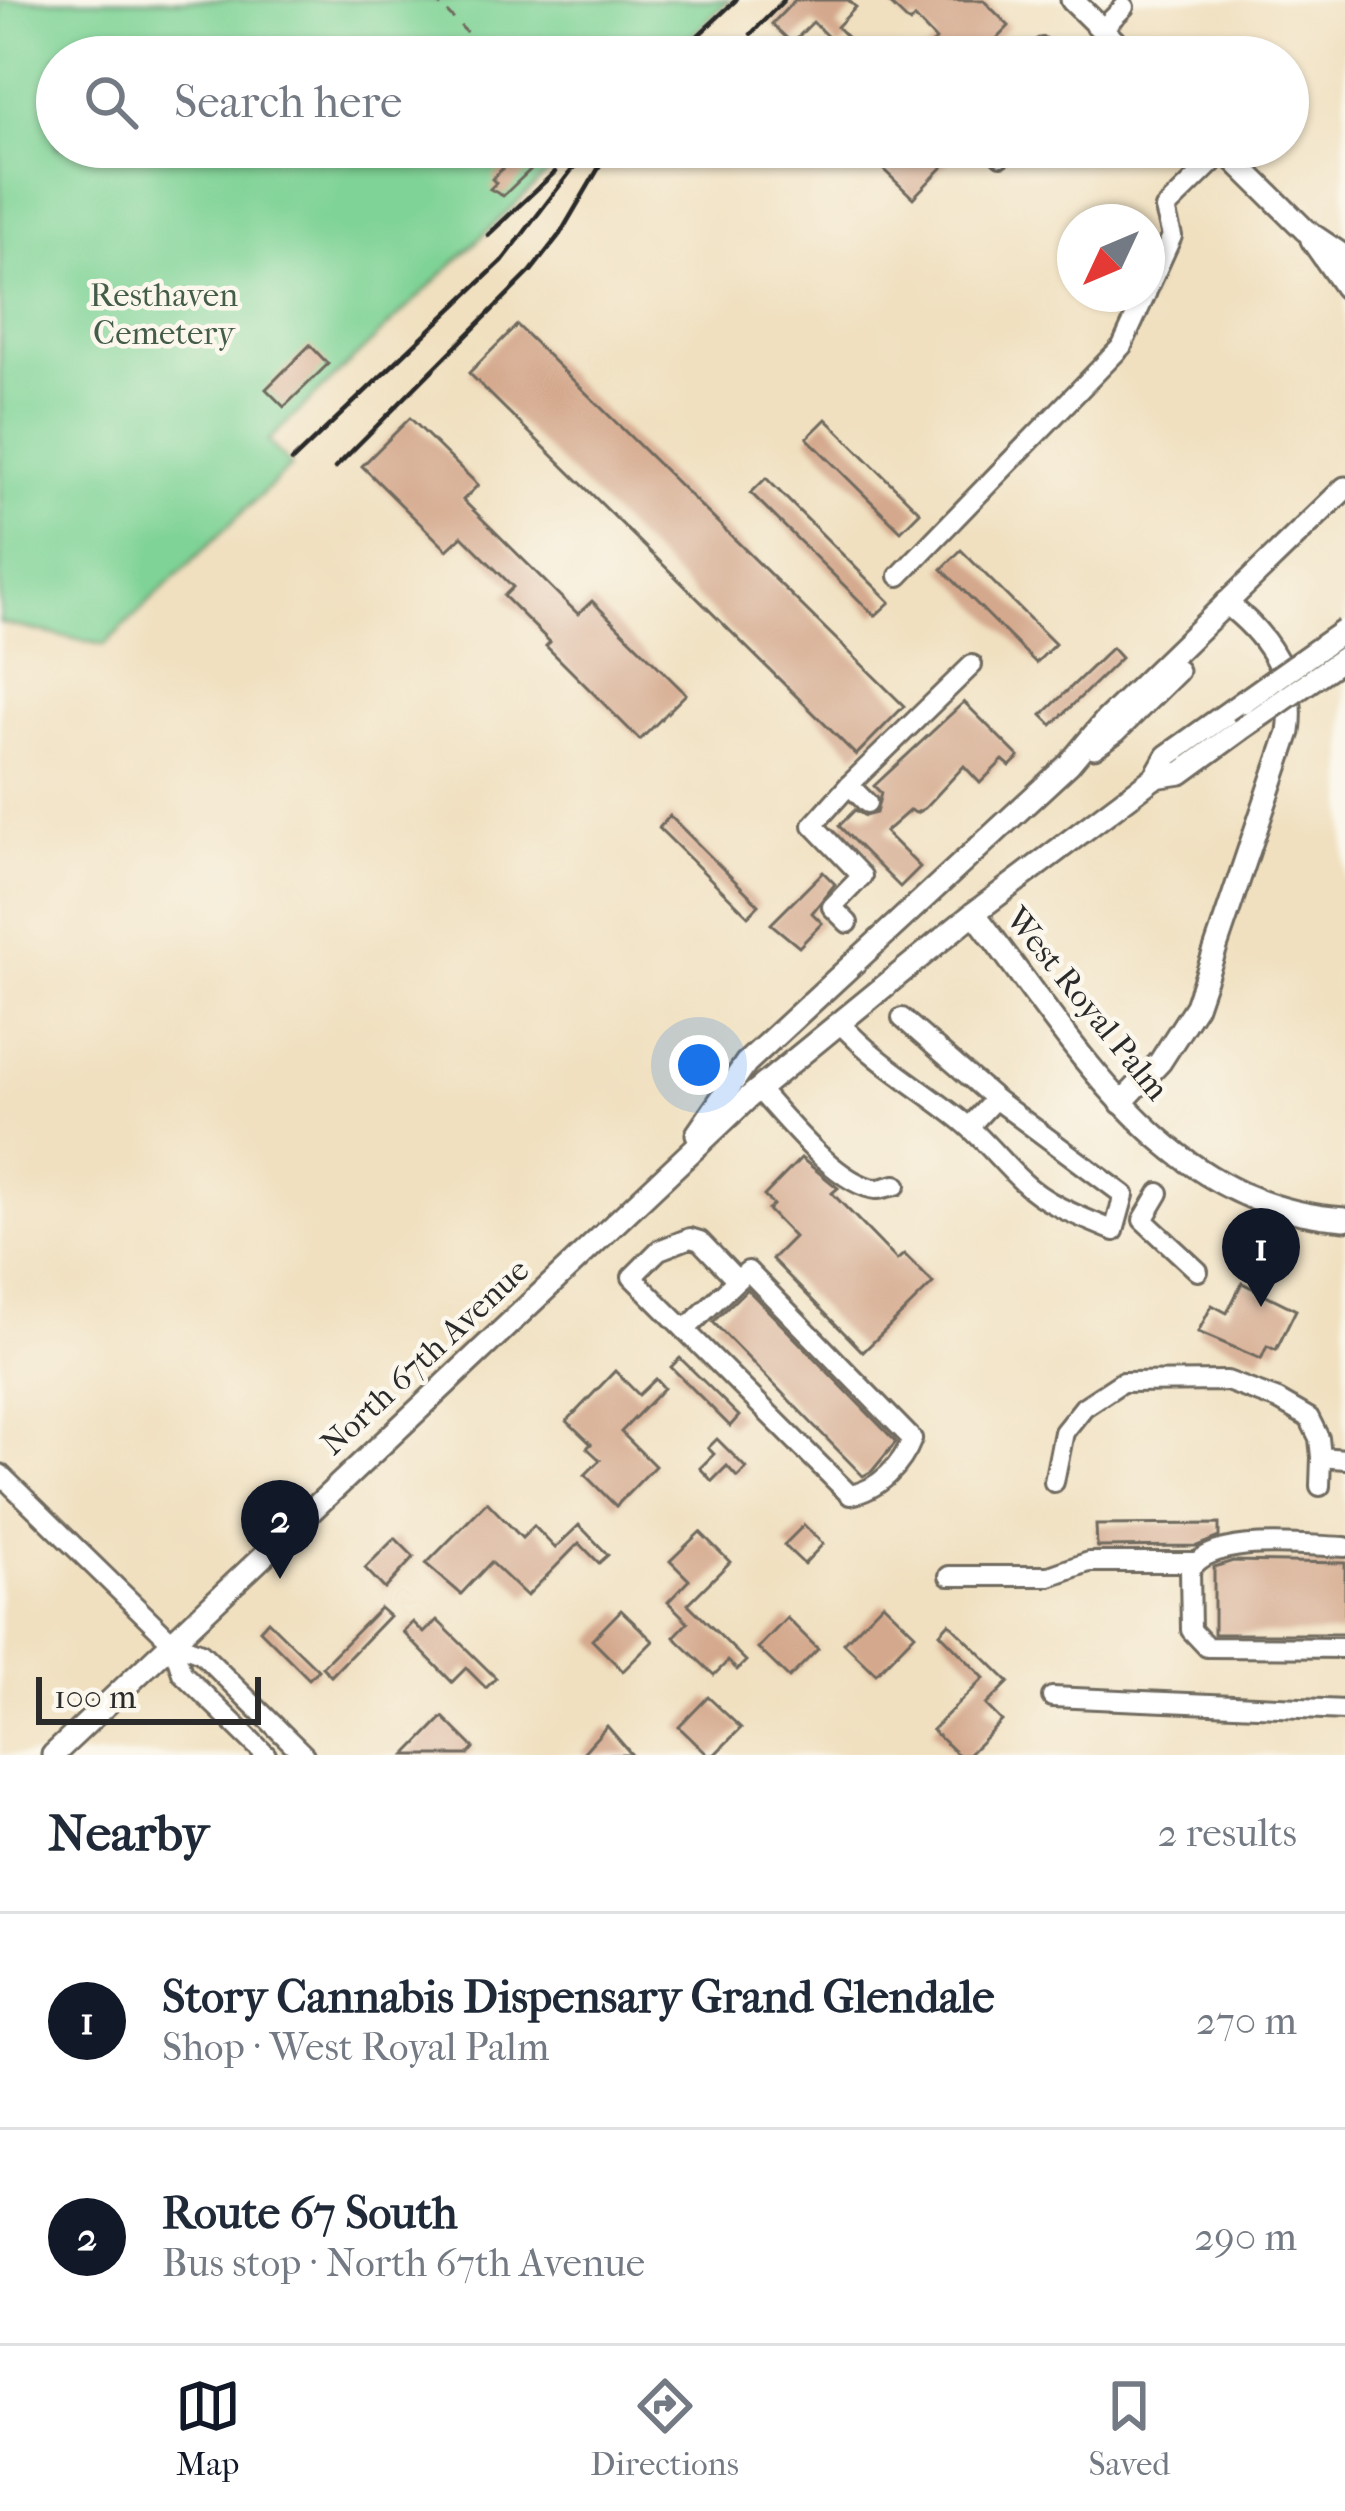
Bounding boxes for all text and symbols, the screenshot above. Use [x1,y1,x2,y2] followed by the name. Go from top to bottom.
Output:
[36,36,1309,168] search box
[78,69,144,135] icon: search
[174,76,402,129] text: Search here
[1057,204,1165,312] north arrow
[90,276,238,353] park label: Resthaven Cemetery
[997,899,1177,1109] street label: West Royal Palm
[669,1035,729,1095] your location
[1222,1208,1300,1307] pin: 1
[313,1251,537,1463] street label: North 67th Avenue
[241,1480,319,1579] pin: 2
[36,1671,261,1724] scale bar
[54,1678,137,1717] text: 100 m
[48,1803,209,1863] text: Nearby
[1158,1810,1297,1856] text: 2 results
[162,1971,994,2024] text: Story Cannabis Dispensary Grand Glendale
[80,1998,94,2044] text: 1
[1196,1998,1297,2044] text: 270 m
[162,2024,549,2070] text: Shop · West Royal Palm
[162,2187,457,2240] text: Route 67 South
[77,2214,97,2260] text: 2
[1194,2214,1297,2260] text: 290 m
[162,2240,645,2286] text: Bus stop · North 67th Avenue
[175,2373,241,2484] tab: Map
[590,2373,739,2484] tab: Directions
[1088,2373,1170,2484] tab: Saved

